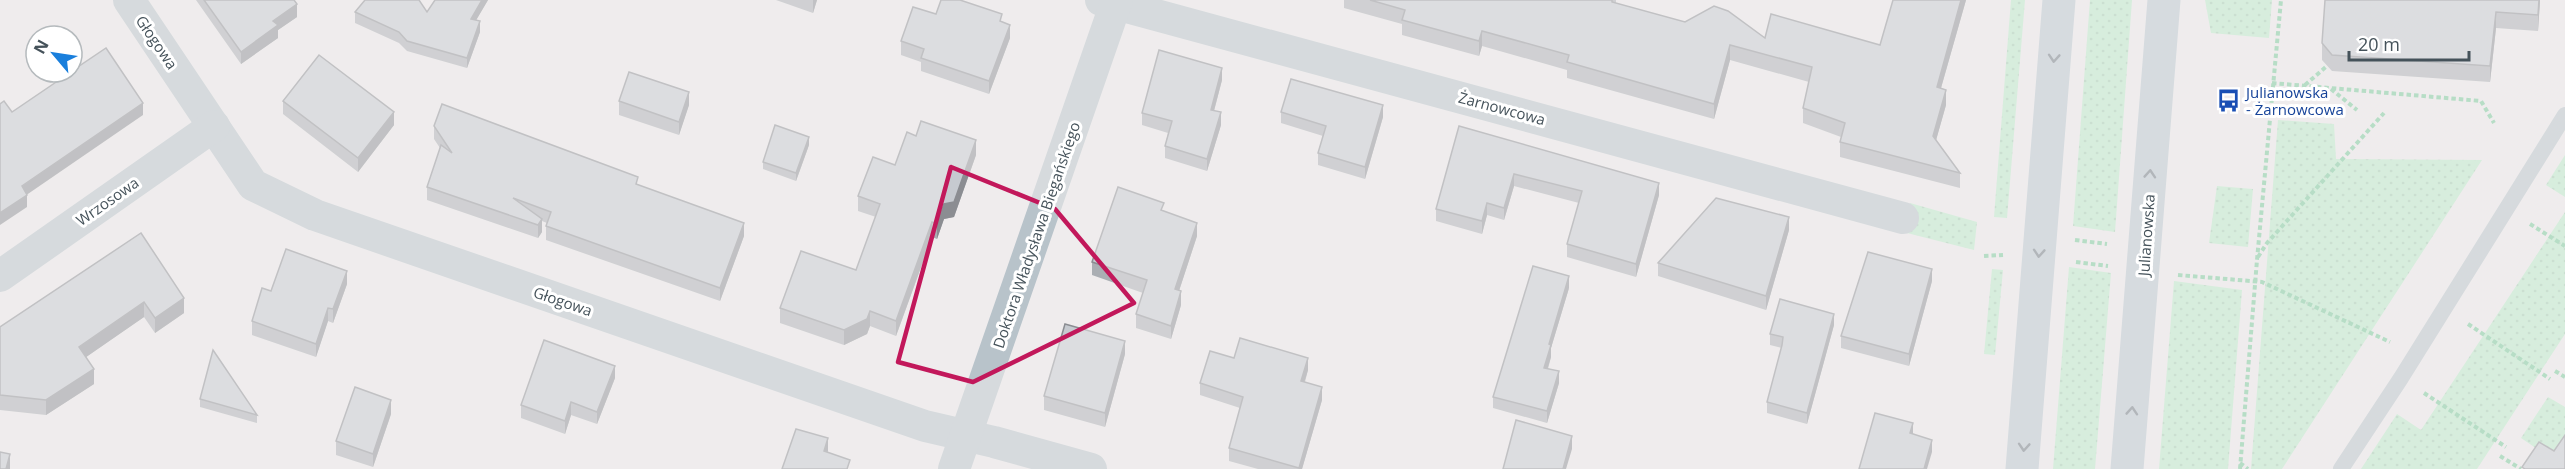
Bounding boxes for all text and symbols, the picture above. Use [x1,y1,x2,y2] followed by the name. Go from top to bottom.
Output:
[132,11,182,73] street label: Głogowa
[24,24,84,84] north arrow
[2349,24,2469,62] scale bar
[2358,32,2400,56] text: 20 m
[28,36,54,58] text: N
[2048,54,2061,63] one-way arrow
[2244,82,2344,119] place label: Julianowska - Żarnowcowa
[1456,87,1548,129] street label: Żarnowcowa
[2215,88,2241,114] bus stop icon: Julianowska - Żarnowcowa
[988,119,1084,351] street label: Doktora Władysława Biegańskiego
[2144,170,2157,179] one-way arrow
[72,172,142,230] street label: Wrzosowa
[2133,193,2159,279] street label: Julianowska
[2033,248,2046,257] one-way arrow
[531,282,595,320] street label: Głogowa
[2125,406,2138,415] one-way arrow
[2018,443,2031,452] one-way arrow

